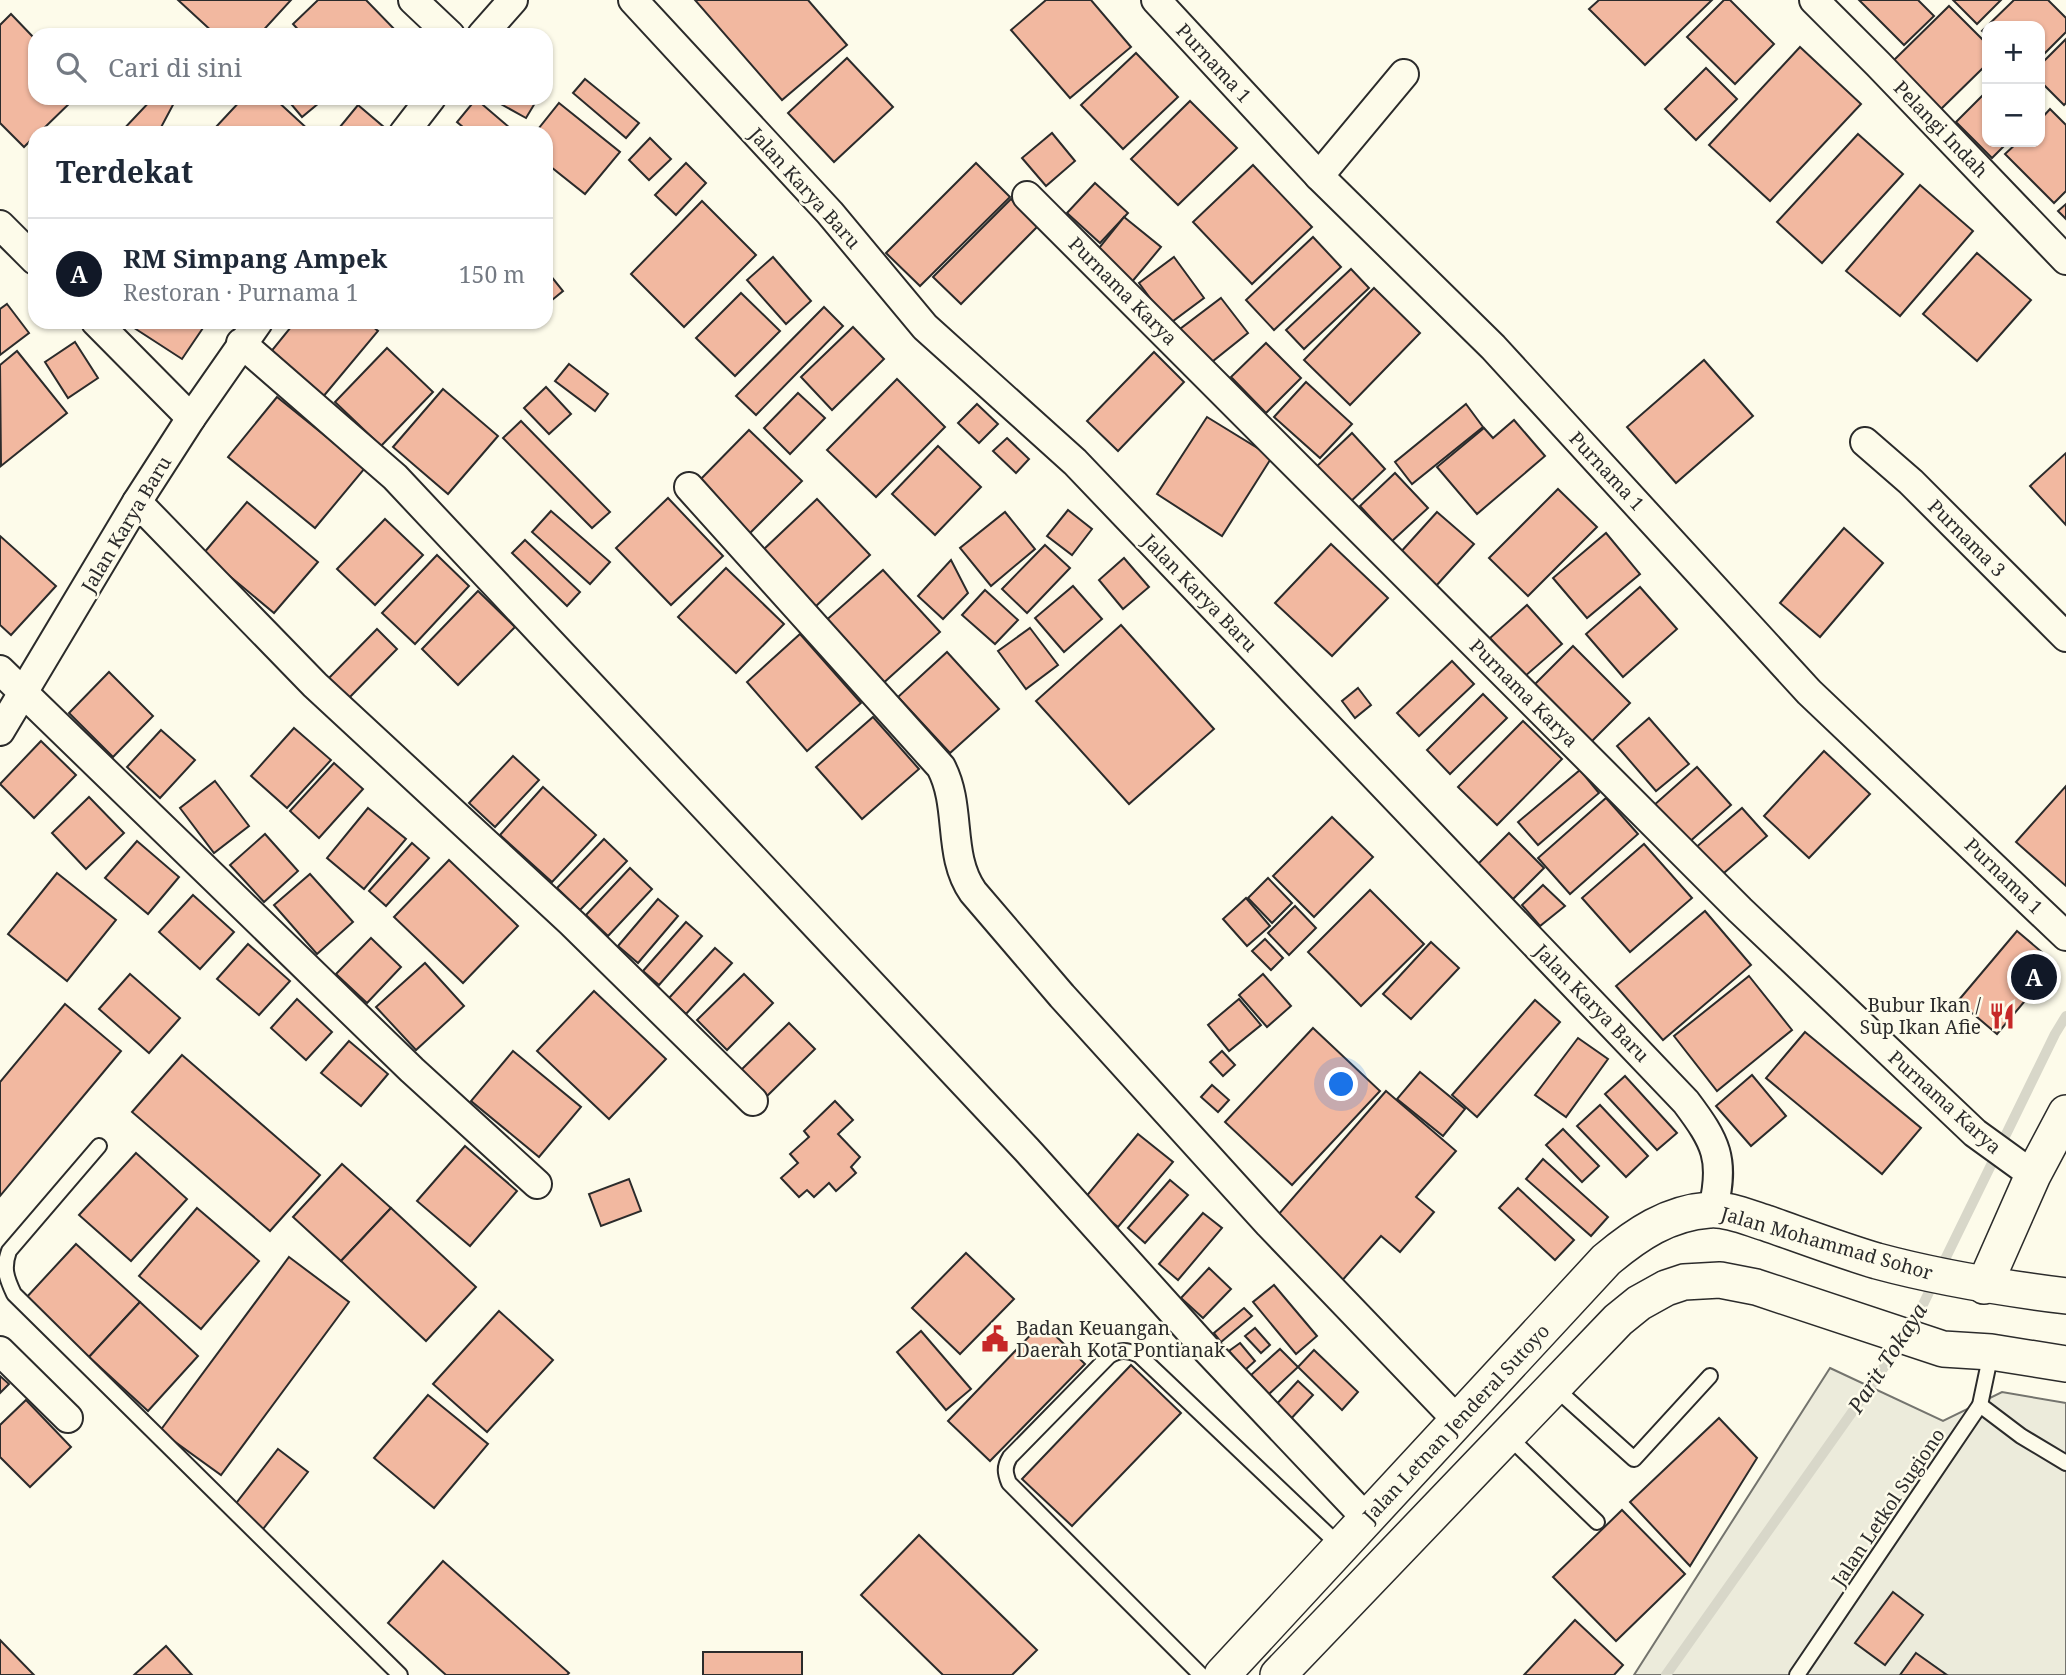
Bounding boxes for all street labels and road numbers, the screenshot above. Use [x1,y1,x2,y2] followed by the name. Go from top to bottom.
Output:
[1171,18,1257,108] street label: Purnama 1
[1888,75,1994,183] street label: Pelangi Indah
[743,121,866,254] street label: Jalan Karya Baru
[1063,231,1183,351] street label: Purnama Karya
[1564,426,1650,516] street label: Purnama 1
[74,451,177,598] street label: Jalan Karya Baru
[1923,494,2011,582] street label: Purnama 3
[1136,528,1263,658] street label: Jalan Karya Baru
[1464,633,1584,753] street label: Purnama Karya
[1959,832,2049,920] street label: Purnama 1
[1528,938,1655,1068] street label: Jalan Karya Baru
[1883,1044,2007,1160] street label: Purnama Karya
[1717,1200,1936,1286] street label: Jalan Mohammad Sohor
[1356,1318,1555,1529] street label: Jalan Letnan Jenderal Sutoyo
[1825,1423,1951,1592] street label: Jalan Letkol Sugiono

